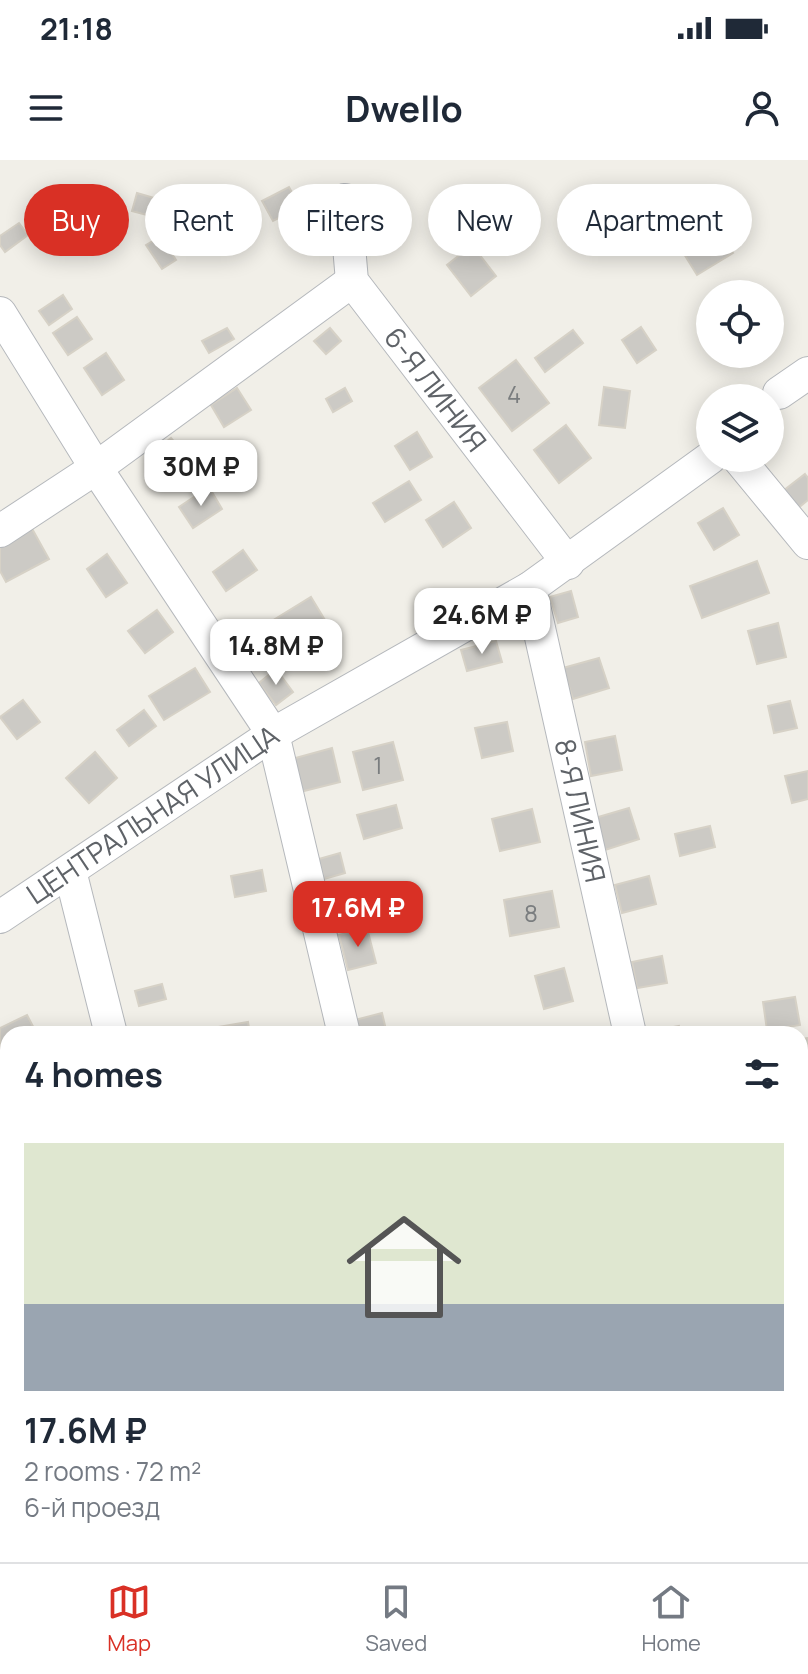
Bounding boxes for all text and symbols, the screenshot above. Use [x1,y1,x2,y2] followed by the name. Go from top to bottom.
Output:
[40,8,113,49] text: 21:18
[345,84,463,133] text: Dwello
[24,86,68,130] icon: menu
[740,86,784,130] icon: person
[24,184,129,256] chip: Buy
[145,184,262,256] chip: Rent
[278,184,412,256] chip: Filters
[428,184,541,256] chip: New
[557,184,752,256] chip: Apartment
[696,280,784,472] map controls
[696,280,784,368] button: locate
[376,319,496,459] street label: 6-Я ЛИНИЯ
[507,377,521,410] house number: 4
[696,384,784,472] button: layers
[145,440,257,508] pin: 30M ₽
[162,448,240,484] text: 30M ₽
[408,588,556,656] pin: 24.6M ₽
[432,596,532,632] text: 24.6M ₽
[202,619,350,687] pin: 14.8M ₽
[228,627,324,663] text: 14.8M ₽
[19,715,286,912] street label: ЦЕНТРАЛЬНАЯ УЛИЦА
[546,735,615,886] street label: 8-Я ЛИНИЯ
[373,748,383,781] house number: 1
[284,881,432,949] pin: 17.6M ₽
[311,889,405,925] text: 17.6M ₽
[524,896,538,929] house number: 8
[24,1051,163,1097] text: 4 homes
[740,1052,784,1096] icon: filters
[332,1195,476,1339] icon: home
[24,1407,147,1453] text: 17.6M ₽
[24,1453,201,1489] text: 2 rooms · 72 m²
[24,1489,160,1525] text: 6-й проезд
[107,1580,151,1658] tab: Map
[365,1580,427,1658] tab: Saved
[641,1580,701,1658] tab: Home

